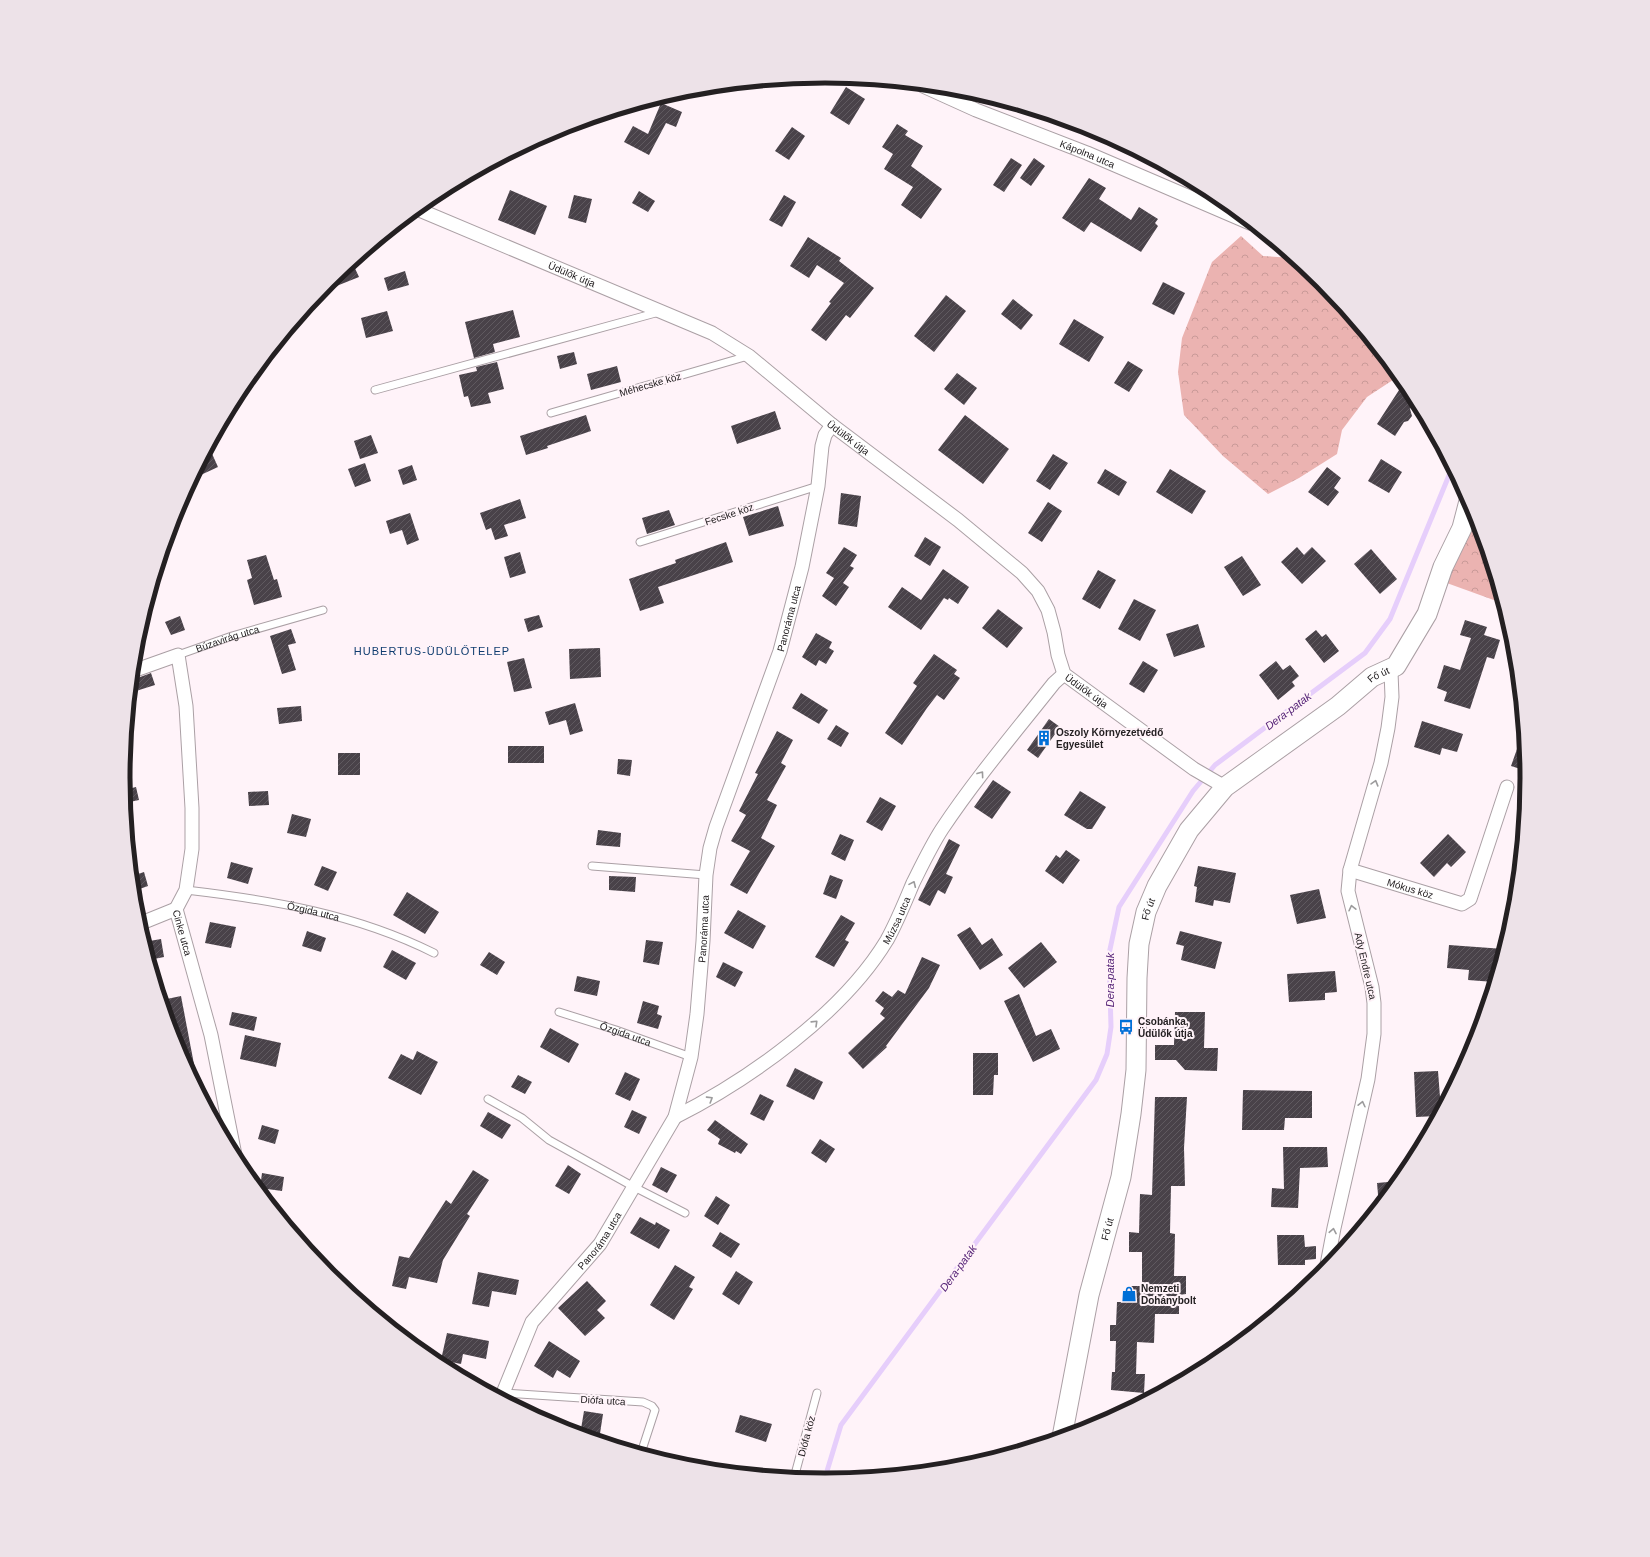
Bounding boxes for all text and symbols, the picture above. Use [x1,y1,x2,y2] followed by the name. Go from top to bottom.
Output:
[1058,138,1117,171] street label: Kápolna utca
[546,260,597,290] street label: Üdülők útja
[618,370,682,399] street label: Méhecske köz
[825,418,872,457] street label: Üdülők útja
[703,501,755,528] street label: Fecske köz
[775,584,803,653] street label: Panoráma utca
[194,623,261,654] street label: Búzavirág utca
[354,644,510,657] district label: HUBERTUS-ÜDÜLŐTELEP
[1365,665,1391,685] street label: Fő út
[1063,672,1110,710] street label: Üdülők útja
[1263,690,1314,732] water label: Dera-patak
[1056,727,1163,750] place label: Oszoly Környezetvédő Egyesület
[1035,729,1053,747] building icon: Oszoly Környezetvédő Egyesület
[976,771,983,778] one-way arrow
[1370,779,1379,786] one-way arrow
[1386,877,1435,901] street label: Mókus köz
[908,880,916,888] one-way arrow
[696,894,711,963] street label: Panoráma utca
[881,895,913,946] street label: Múzsa utca
[1139,896,1157,921] street label: Fő út
[286,898,341,923] street label: Őzgida utca
[1348,905,1357,912] one-way arrow
[170,909,194,957] street label: Cinke utca
[1352,932,1379,1001] street label: Ady Endre utca
[1104,952,1116,1007] water label: Dera-patak
[1138,1016,1193,1039] place label: Csobánka, Üdülők útja
[598,1018,653,1048] street label: Őzgida utca
[1117,1018,1135,1036] bus stop icon: Csobánka, Üdülők útja
[810,1020,818,1027] one-way arrow
[705,1096,712,1103] one-way arrow
[1357,1101,1365,1108] one-way arrow
[576,1210,624,1272] street label: Panoráma utca
[1099,1216,1116,1242] street label: Fő út
[1329,1228,1337,1234] one-way arrow
[937,1242,979,1294] water label: Dera-patak
[1141,1283,1197,1306] place label: Nemzeti Dohánybolt
[1120,1285,1138,1303] shop icon: Nemzeti Dohánybolt
[580,1394,626,1407] street label: Diófa utca
[796,1415,817,1458] street label: Diófa köz

